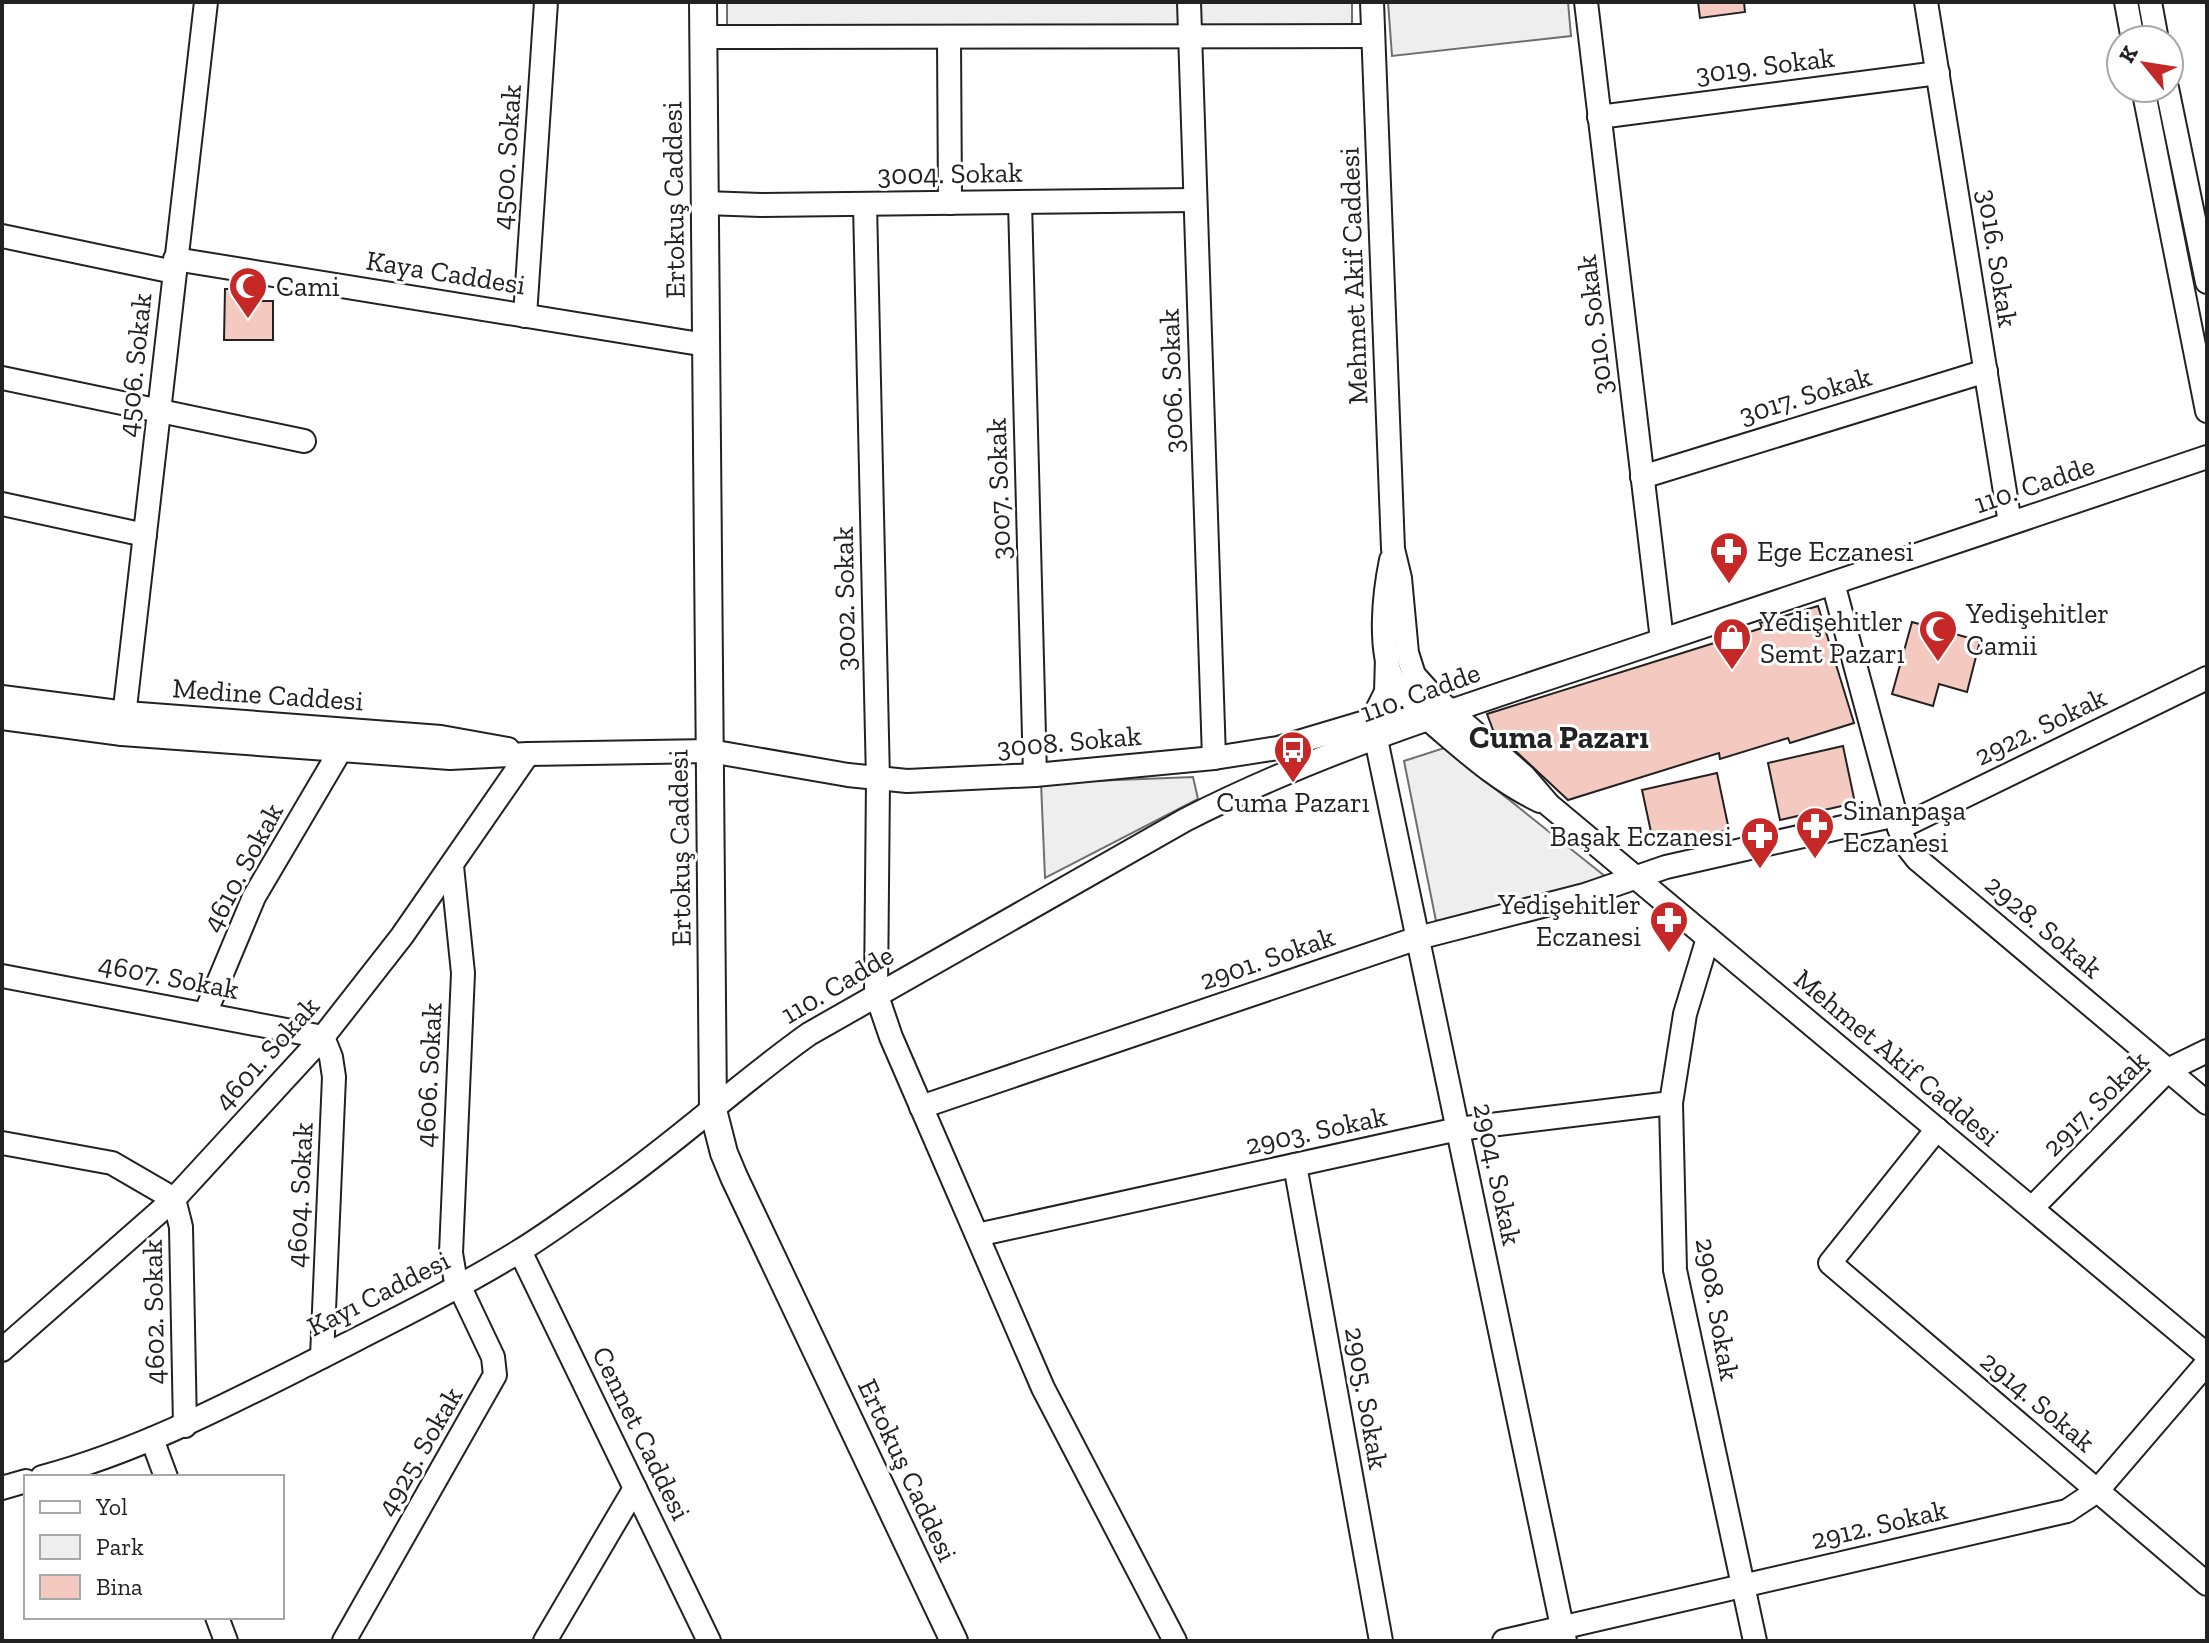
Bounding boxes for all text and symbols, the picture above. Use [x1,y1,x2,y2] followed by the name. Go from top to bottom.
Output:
[2105,24,2185,104] north arrow
[1694,41,1837,90] street label: 3019. Sokak
[2113,41,2144,67] text: K
[485,83,528,231] street label: 4500. Sokak
[655,101,692,299] street label: Ertokuş Caddesi
[1333,147,1374,405] street label: Mehmet Akif Caddesi
[877,156,1023,191] street label: 3004. Sokak
[1970,187,2025,330] street label: 3016. Sokak
[364,244,528,301] street label: Kaya Caddesi
[1570,253,1619,397] street label: 3010. Sokak
[227,265,269,320] mosque icon: Cami
[276,270,340,303] place label: Cami
[111,291,158,438] street label: 4506. Sokak
[1152,308,1191,454] street label: 3006. Sokak
[1735,360,1876,431] street label: 3017. Sokak
[980,417,1017,561] street label: 3007. Sokak
[1970,449,2099,520] street label: 110. Cadde
[827,526,862,672] street label: 3002. Sokak
[1708,530,1750,585] pharmacy icon: Ege Eczanesi
[1757,535,1914,568] place label: Ege Eczanesi
[1965,597,2109,662] place label: Yedişehitler Camii
[1759,605,1905,670] place label: Yedişehitler Semt Pazarı
[1917,608,1959,663] mosque icon: Yedişehitler Camii
[1711,616,1753,671] shop icon: Yedişehitler Semt Pazarı
[1356,656,1485,729] street label: 110. Cadde
[171,671,365,718] street label: Medine Caddesi
[1969,680,2112,772] street label: 2922. Sokak
[1469,718,1649,756] district label: Cuma Pazarı
[995,719,1143,764] street label: 3008. Sokak
[1272,729,1314,784] bus stop icon: Cuma Pazarı
[661,749,698,947] street label: Ertokuş Caddesi
[1216,786,1370,819] place label: Cuma Pazarı
[1843,794,1967,859] place label: Sinanpaşa Eczanesi
[195,797,290,937] street label: 4610. Sokak
[1794,805,1836,860] pharmacy icon: Sinanpaşa Eczanesi
[1739,815,1781,870] pharmacy icon: Başak Eczanesi
[1550,820,1732,853] place label: Başak Eczanesi
[1978,868,2109,985] street label: 2928. Sokak
[1497,888,1641,953] place label: Yedişehitler Eczanesi
[1648,899,1690,954] pharmacy icon: Yedişehitler Eczanesi
[1195,920,1339,997] street label: 2901. Sokak
[775,938,899,1031] street label: 110. Cadde
[96,947,242,1006] street label: 4607. Sokak
[1787,962,2006,1153] street label: Mehmet Akif Caddesi
[207,990,326,1117] street label: 4601. Sokak
[408,1001,449,1148] street label: 4606. Sokak
[2036,1043,2155,1163] street label: 2917. Sokak
[1243,1099,1390,1162] street label: 2903. Sokak
[1466,1100,1529,1249] street label: 2904. Sokak
[279,1121,320,1268] street label: 4604. Sokak
[1689,1235,1746,1383] street label: 2908. Sokak
[136,1239,171,1385] street label: 4602. Sokak
[302,1243,455,1343] street label: Kayı Caddesi
[1338,1324,1395,1472] street label: 2905. Sokak
[585,1341,698,1525] street label: Cennet Caddesi
[1974,1344,2102,1459] street label: 2914. Sokak
[851,1374,964,1567] street label: Ertokuş Caddesi
[369,1381,470,1521] street label: 4925. Sokak
[24,1475,284,1619] legend
[95,1492,128,1521] text: Yol
[1808,1493,1951,1556] street label: 2912. Sokak
[96,1532,144,1561] text: Park
[96,1572,143,1601] text: Bina

